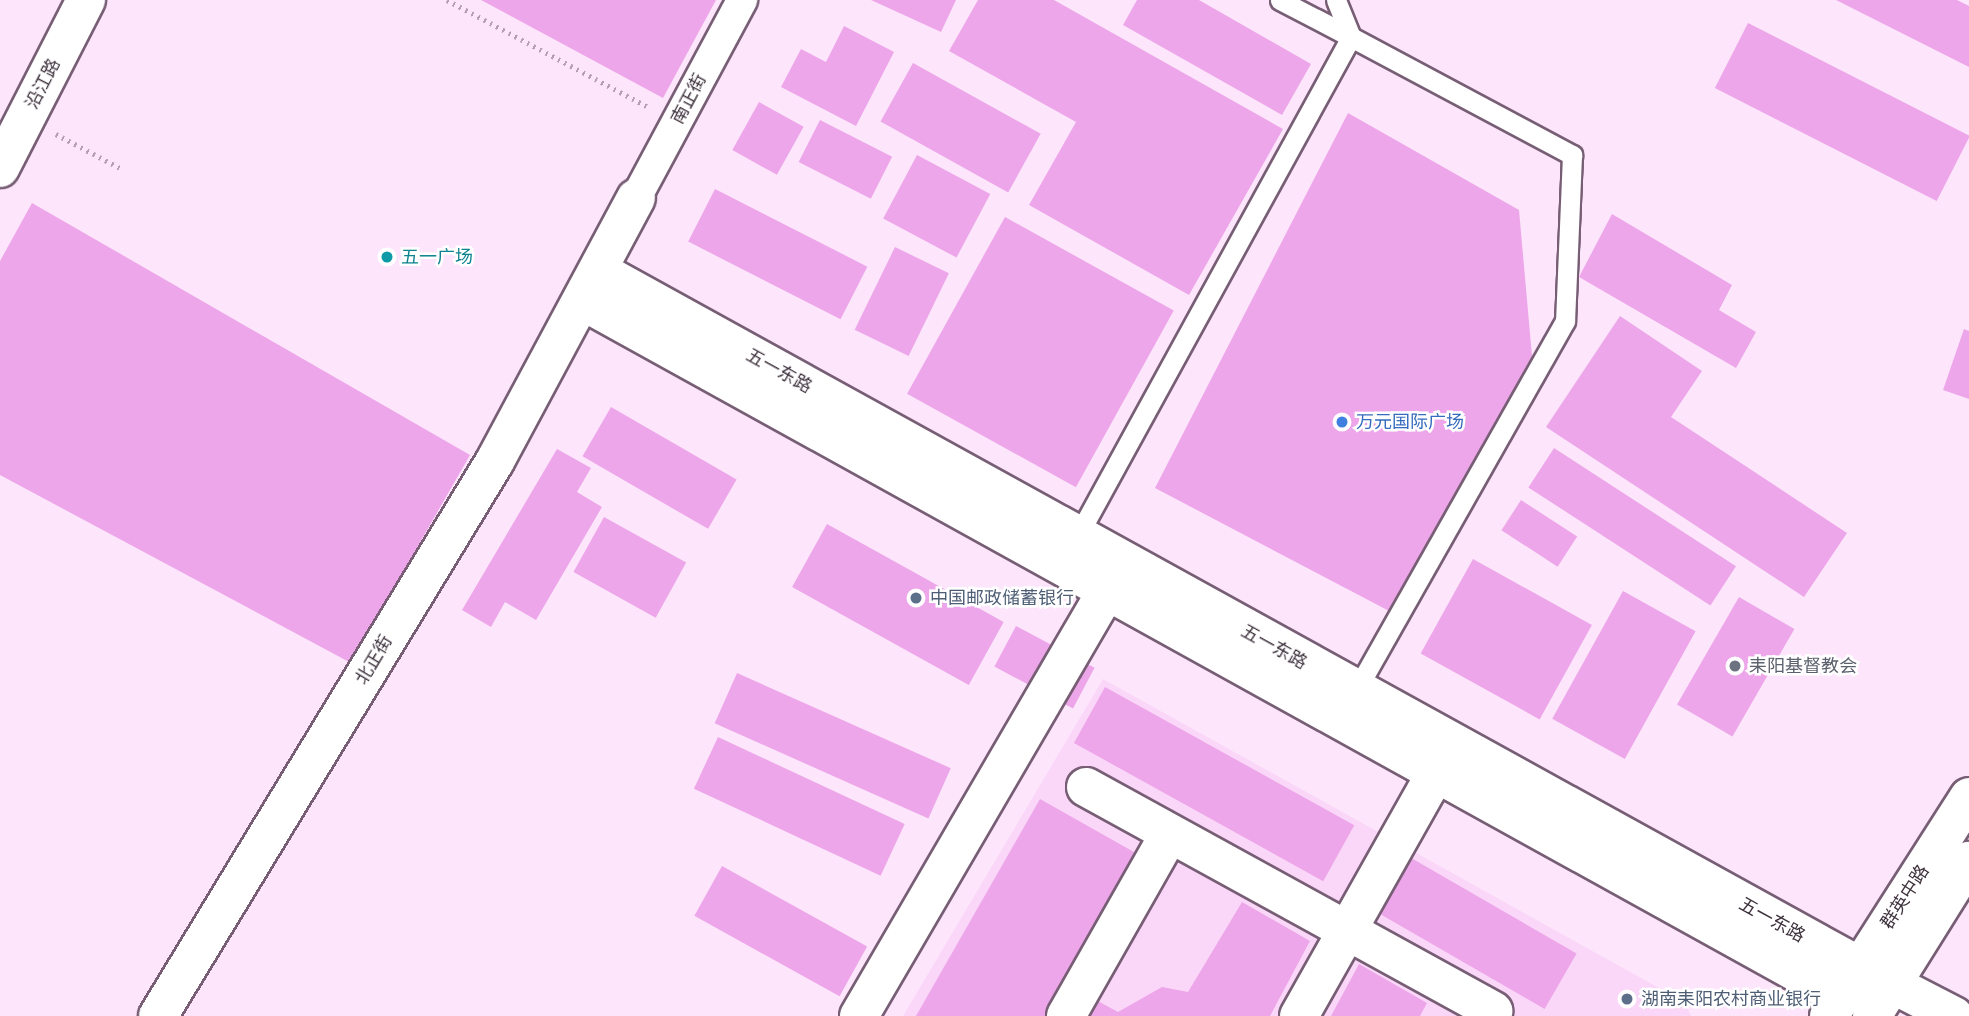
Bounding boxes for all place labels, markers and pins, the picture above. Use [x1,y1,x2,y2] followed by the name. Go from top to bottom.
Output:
[401,246,473,268] place label: 五一广场
[379,249,395,265] marker: 五一广场
[1356,411,1464,433] place label: 万元国际广场
[1334,414,1350,430] marker: 万元国际广场
[930,587,1074,609] place label: 中国邮政储蓄银行
[908,590,924,606] marker: 中国邮政储蓄银行
[1749,655,1857,677] place label: 耒阳基督教会
[1727,658,1743,674] marker: 耒阳基督教会
[1641,988,1821,1010] place label: 湖南耒阳农村商业银行
[1619,991,1635,1007] marker: 湖南耒阳农村商业银行

